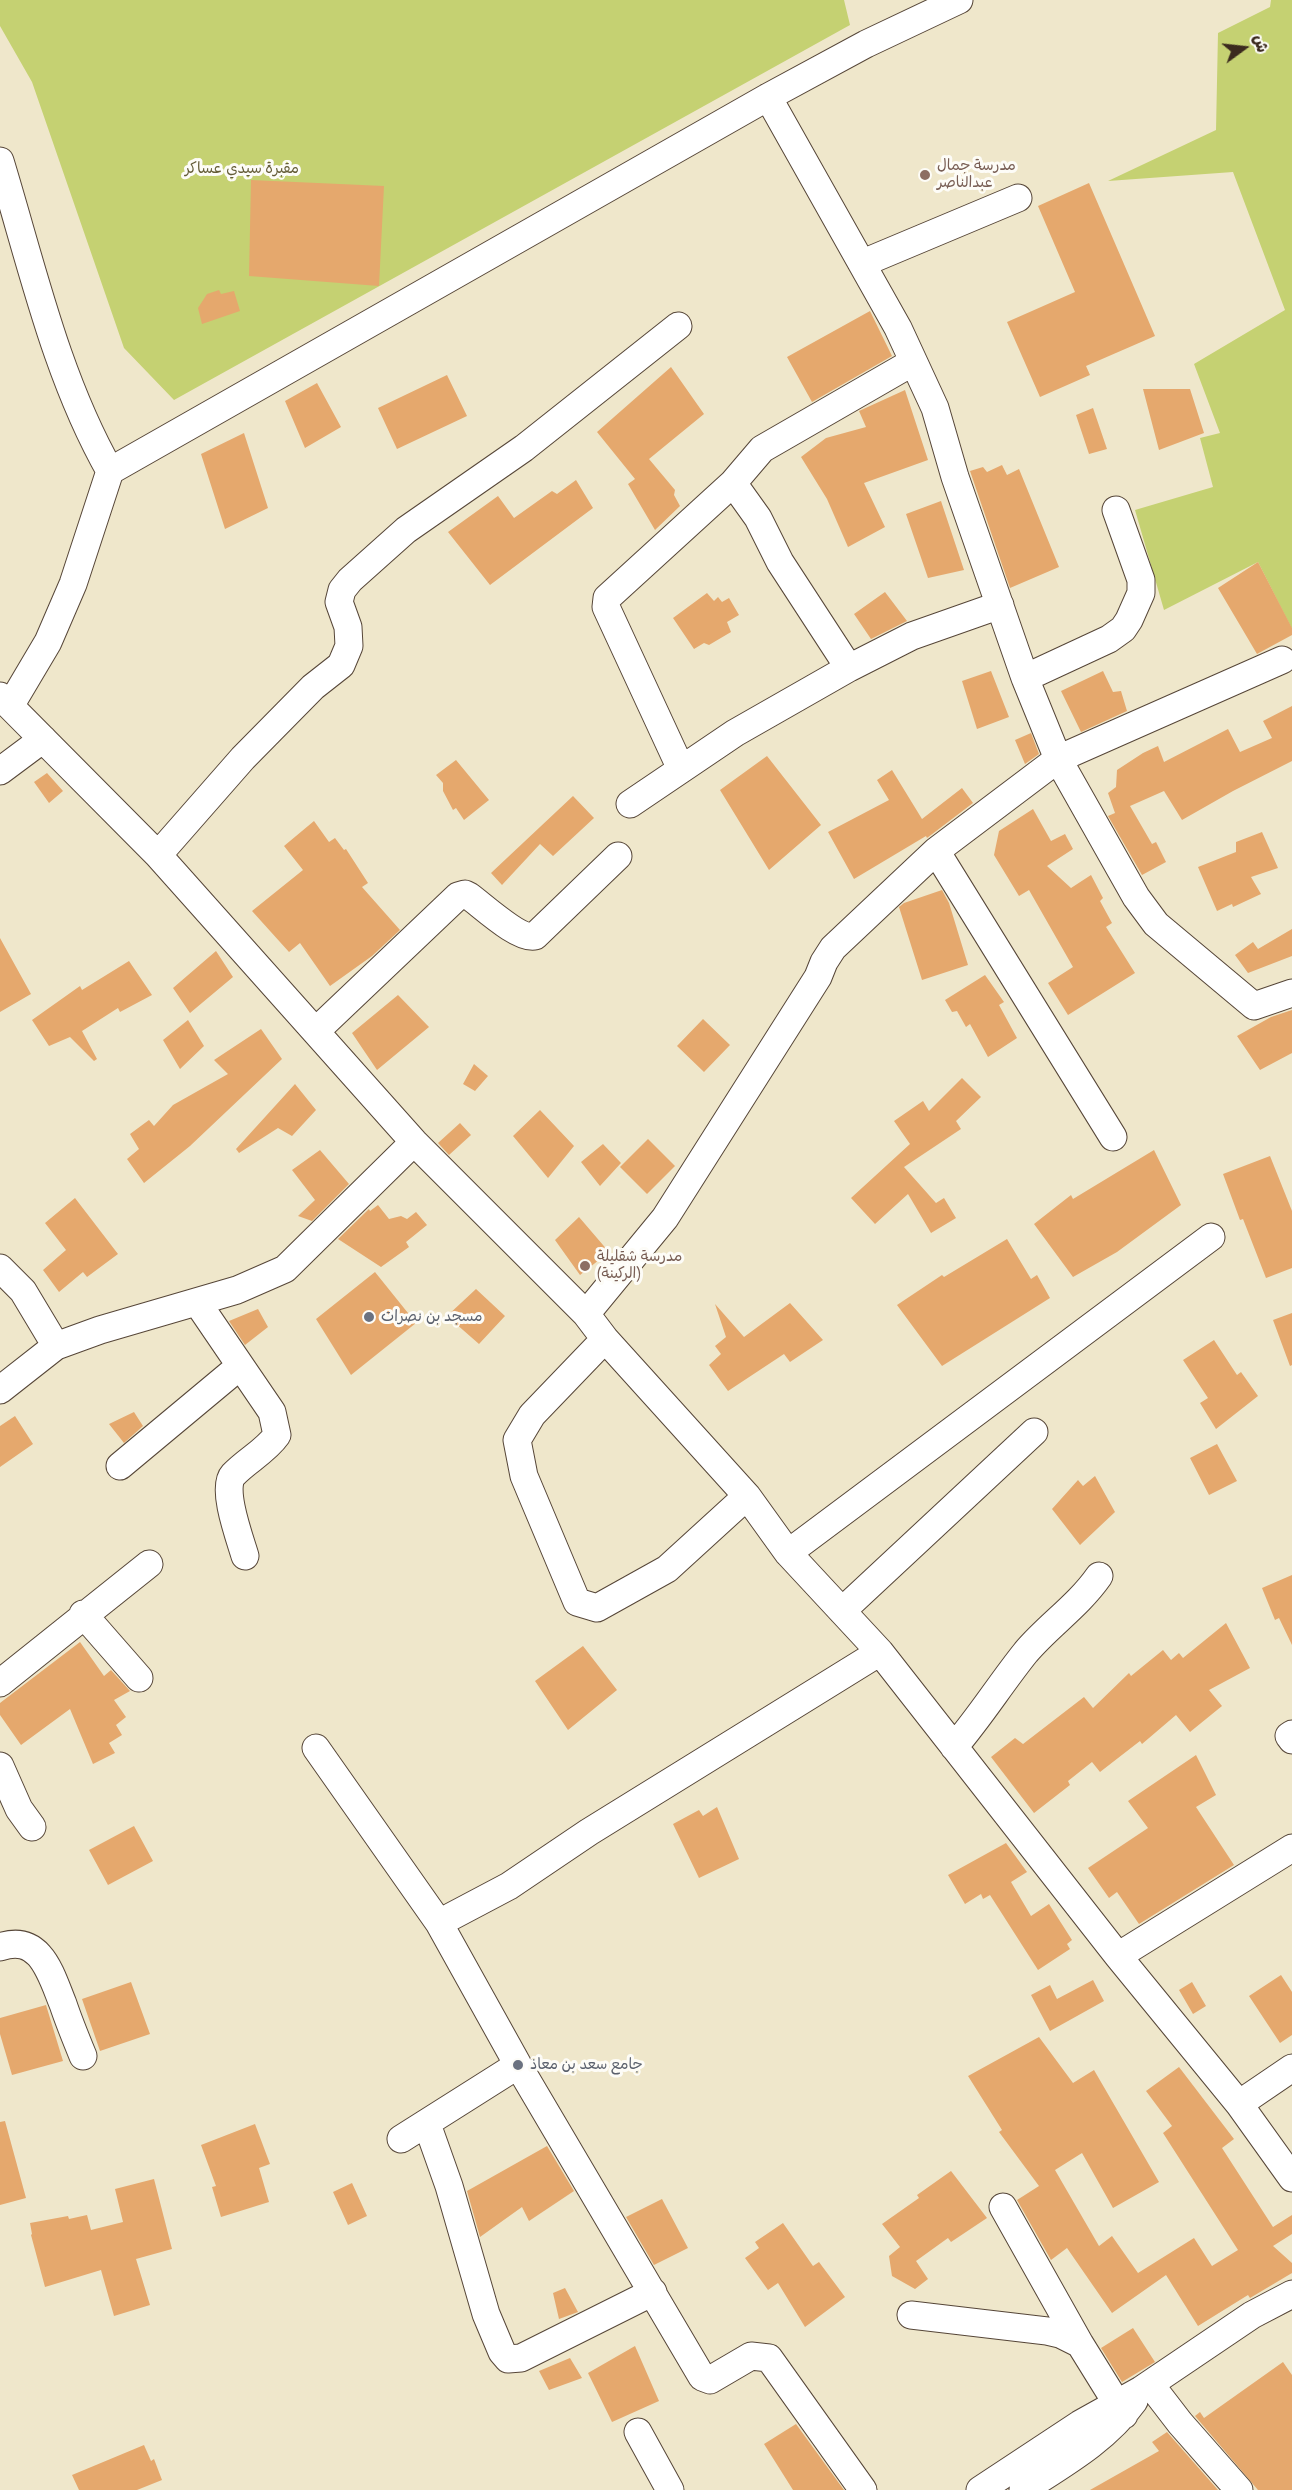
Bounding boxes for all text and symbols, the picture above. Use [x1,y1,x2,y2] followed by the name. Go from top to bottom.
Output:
[1214,18,1274,78] north arrow
[1249,32,1273,54] text: ش
[937,157,1016,192] place label: مدرسة جمال عبدالناصر
[185,160,299,178] park label: مقبرة سيدي عساكر
[918,168,932,182] marker: مدرسة جمال عبدالناصر
[597,1248,682,1283] place label: مدرسة شقليلة (الركينة)
[578,1259,592,1273] marker: مدرسة شقليلة (الركينة)
[381,1308,483,1326] place label: مسجد بن نصرات
[362,1310,376,1324] marker: مسجد بن نصرات
[530,2056,643,2074] place label: جامع سعد بن معاذ
[511,2058,525,2072] marker: جامع سعد بن معاذ

